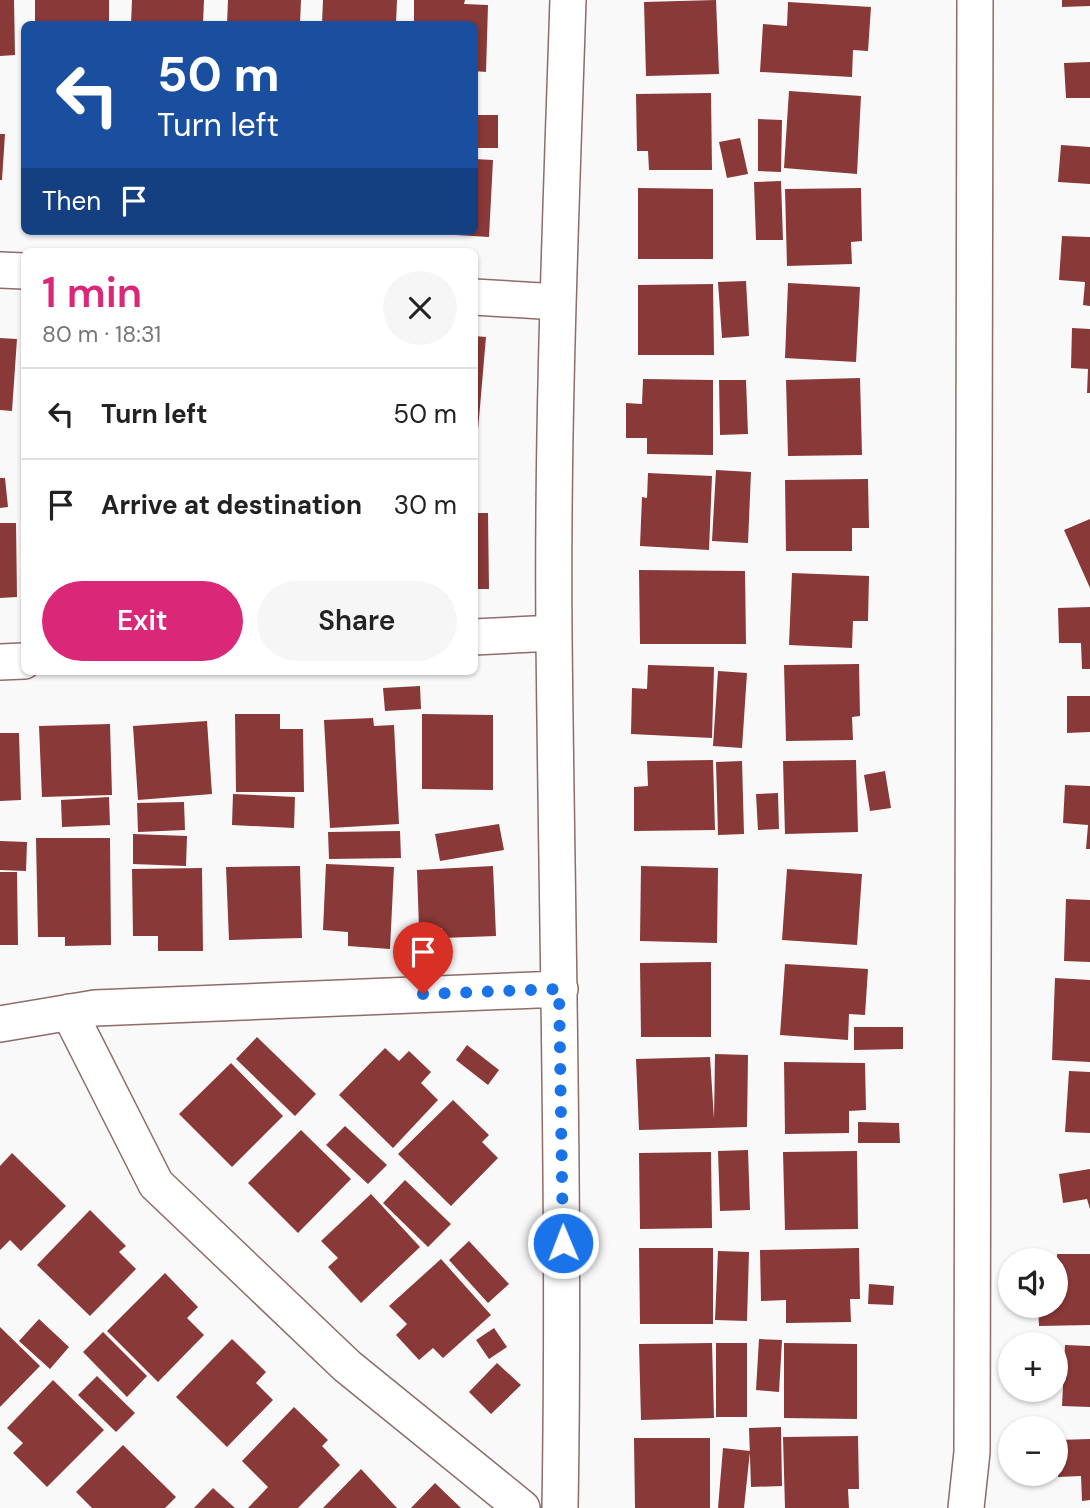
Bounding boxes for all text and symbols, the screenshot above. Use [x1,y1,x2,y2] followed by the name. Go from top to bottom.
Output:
[157,42,280,106] text: 50 m
[42,49,133,140] icon: left
[157,104,279,146] text: Turn left
[115,182,153,220] icon: arrive
[42,184,101,218] text: Then
[42,265,142,320] text: 1 min
[383,271,457,345] button: close
[42,319,161,349] text: 80 m · 18:31
[42,395,80,433] icon: left
[101,397,208,431] text: Turn left
[393,397,457,431] text: 50 m
[42,486,80,524] icon: arrive
[101,488,362,522] text: Arrive at destination
[394,488,457,522] text: 30 m
[42,581,243,661] button: Exit
[257,581,457,661] button: Share
[393,922,453,994] pin
[404,933,442,971] icon: arrive
[526,1206,600,1280] position arrow
[998,1248,1068,1486] map controls
[998,1248,1068,1318] button: sound
[998,1332,1068,1402] button: +
[998,1416,1068,1486] button: −

